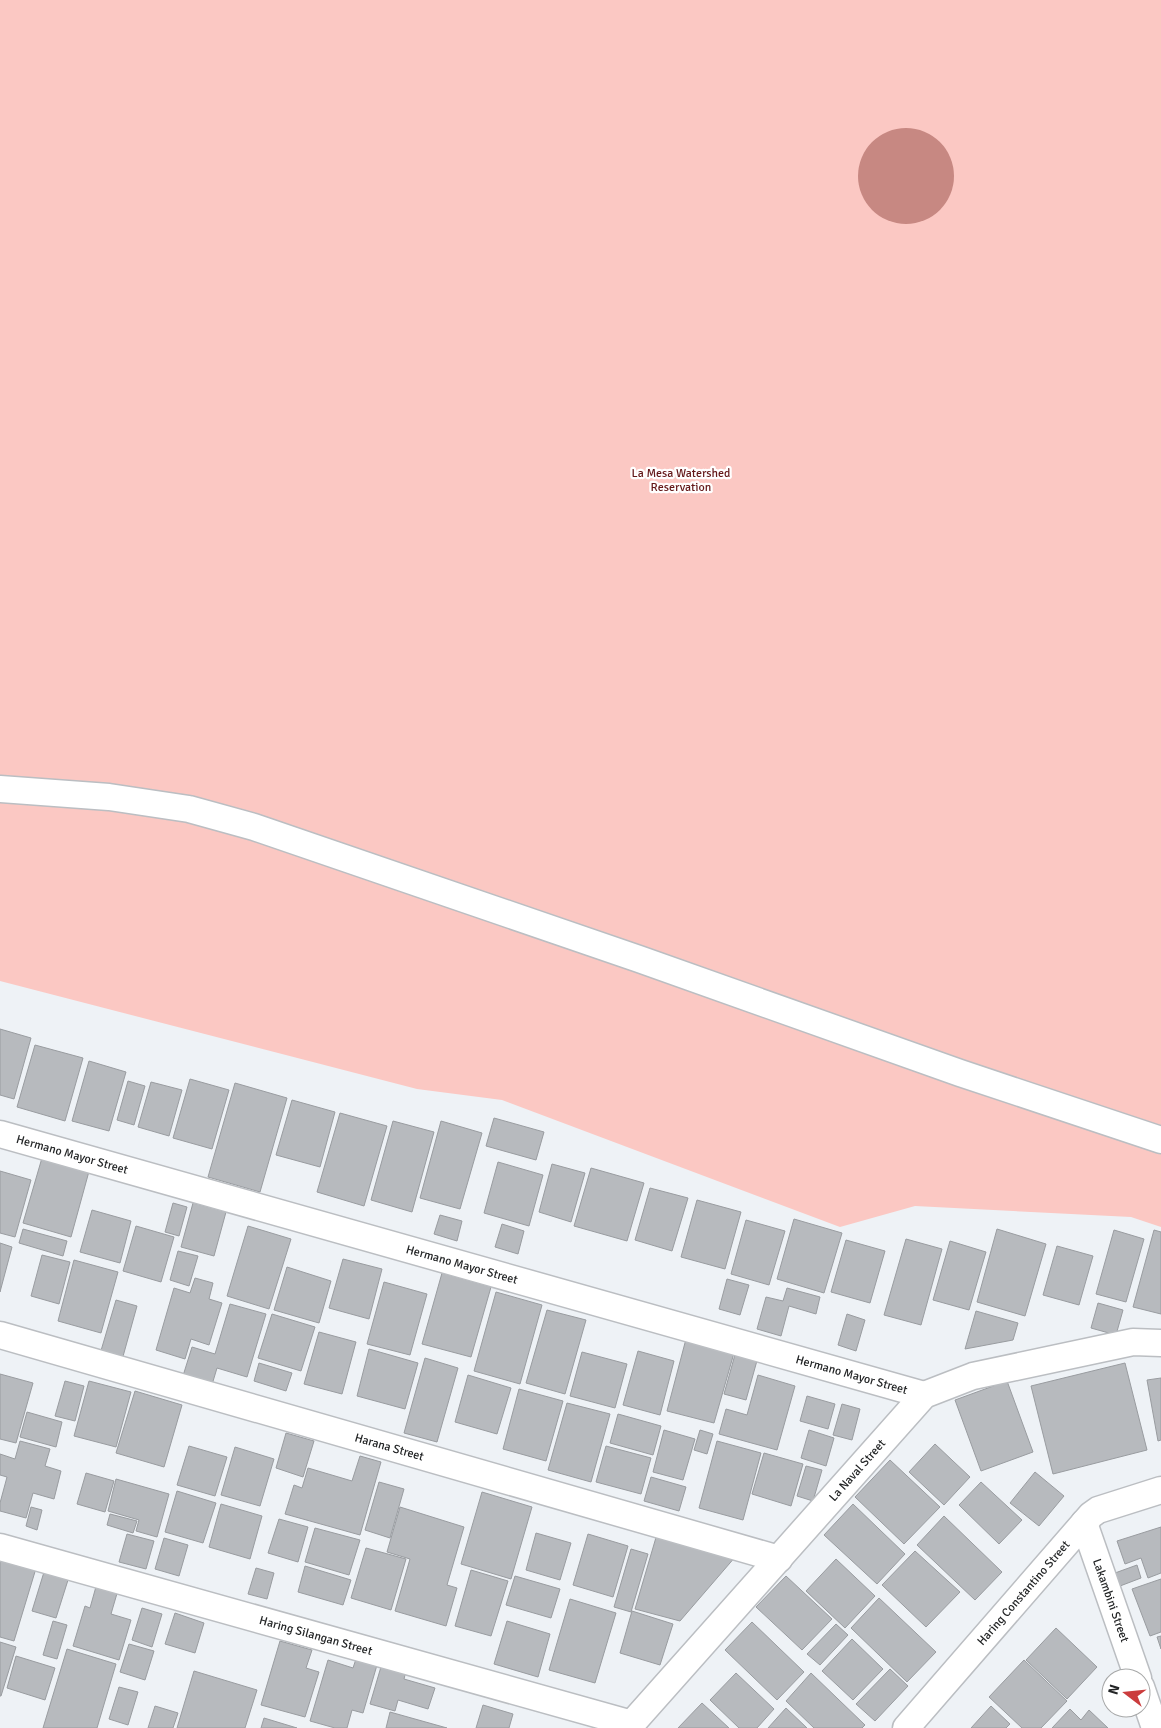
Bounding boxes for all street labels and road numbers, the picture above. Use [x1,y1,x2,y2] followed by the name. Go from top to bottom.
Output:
[14,1132,130,1178] street label: Hermano Mayor Street
[404,1242,519,1288] street label: Hermano Mayor Street
[794,1352,909,1398] street label: Hermano Mayor Street
[353,1430,425,1464] street label: Harana Street
[826,1436,889,1505] street label: La Naval Street
[974,1538,1073,1649] street label: Haring Constantino Street
[1089,1557,1132,1644] street label: Lakambini Street
[258,1613,374,1659] street label: Haring Silangan Street

